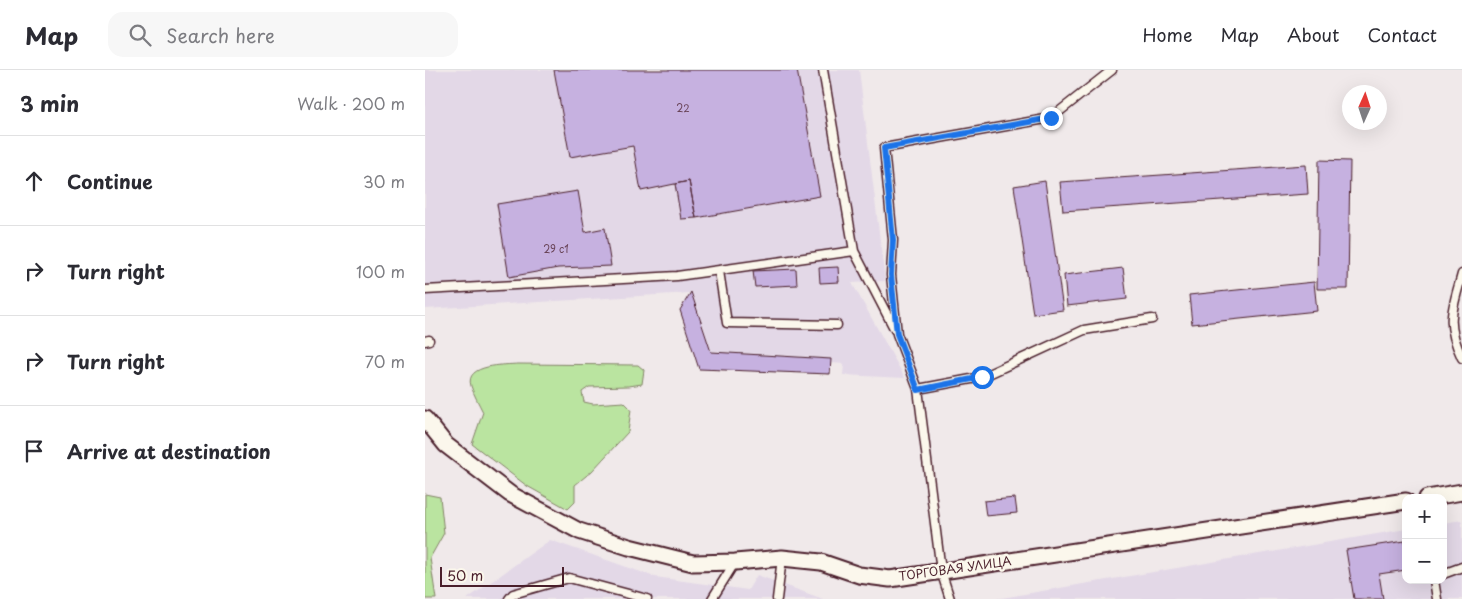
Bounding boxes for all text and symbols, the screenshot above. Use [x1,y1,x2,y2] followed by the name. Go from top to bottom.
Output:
[108,12,458,57] search box
[25,17,78,53] text: Map
[126,21,154,49] icon: search
[166,21,275,49] text: Search here
[1142,21,1192,48] text: Home
[1220,21,1259,48] text: Map
[1287,21,1339,48] text: About
[1367,21,1437,48] text: Contact
[1342,85,1387,130] north arrow
[20,87,79,119] text: 3 min
[297,91,405,115] text: Walk · 200 m
[676,100,690,115] house number: 22
[1040,107,1063,130] route end
[20,167,48,195] icon: ahead
[67,167,153,195] text: Continue
[363,169,405,193] text: 30 m
[543,241,569,256] house number: 29 с1
[20,257,48,285] icon: right
[67,257,165,285] text: Turn right
[356,259,405,283] text: 100 m
[20,347,48,375] icon: right
[67,347,165,375] text: Turn right
[365,349,405,373] text: 70 m
[971,366,994,389] route start
[20,437,48,465] icon: arrive
[67,437,271,465] text: Arrive at destination
[1402,494,1447,584] map controls
[1402,494,1447,539] button: +
[1402,539,1447,584] button: −
[897,551,1013,585] street label: ТОРГОВАЯ УЛИЦА
[440,564,564,587] scale bar
[447,565,483,586] text: 50 m

